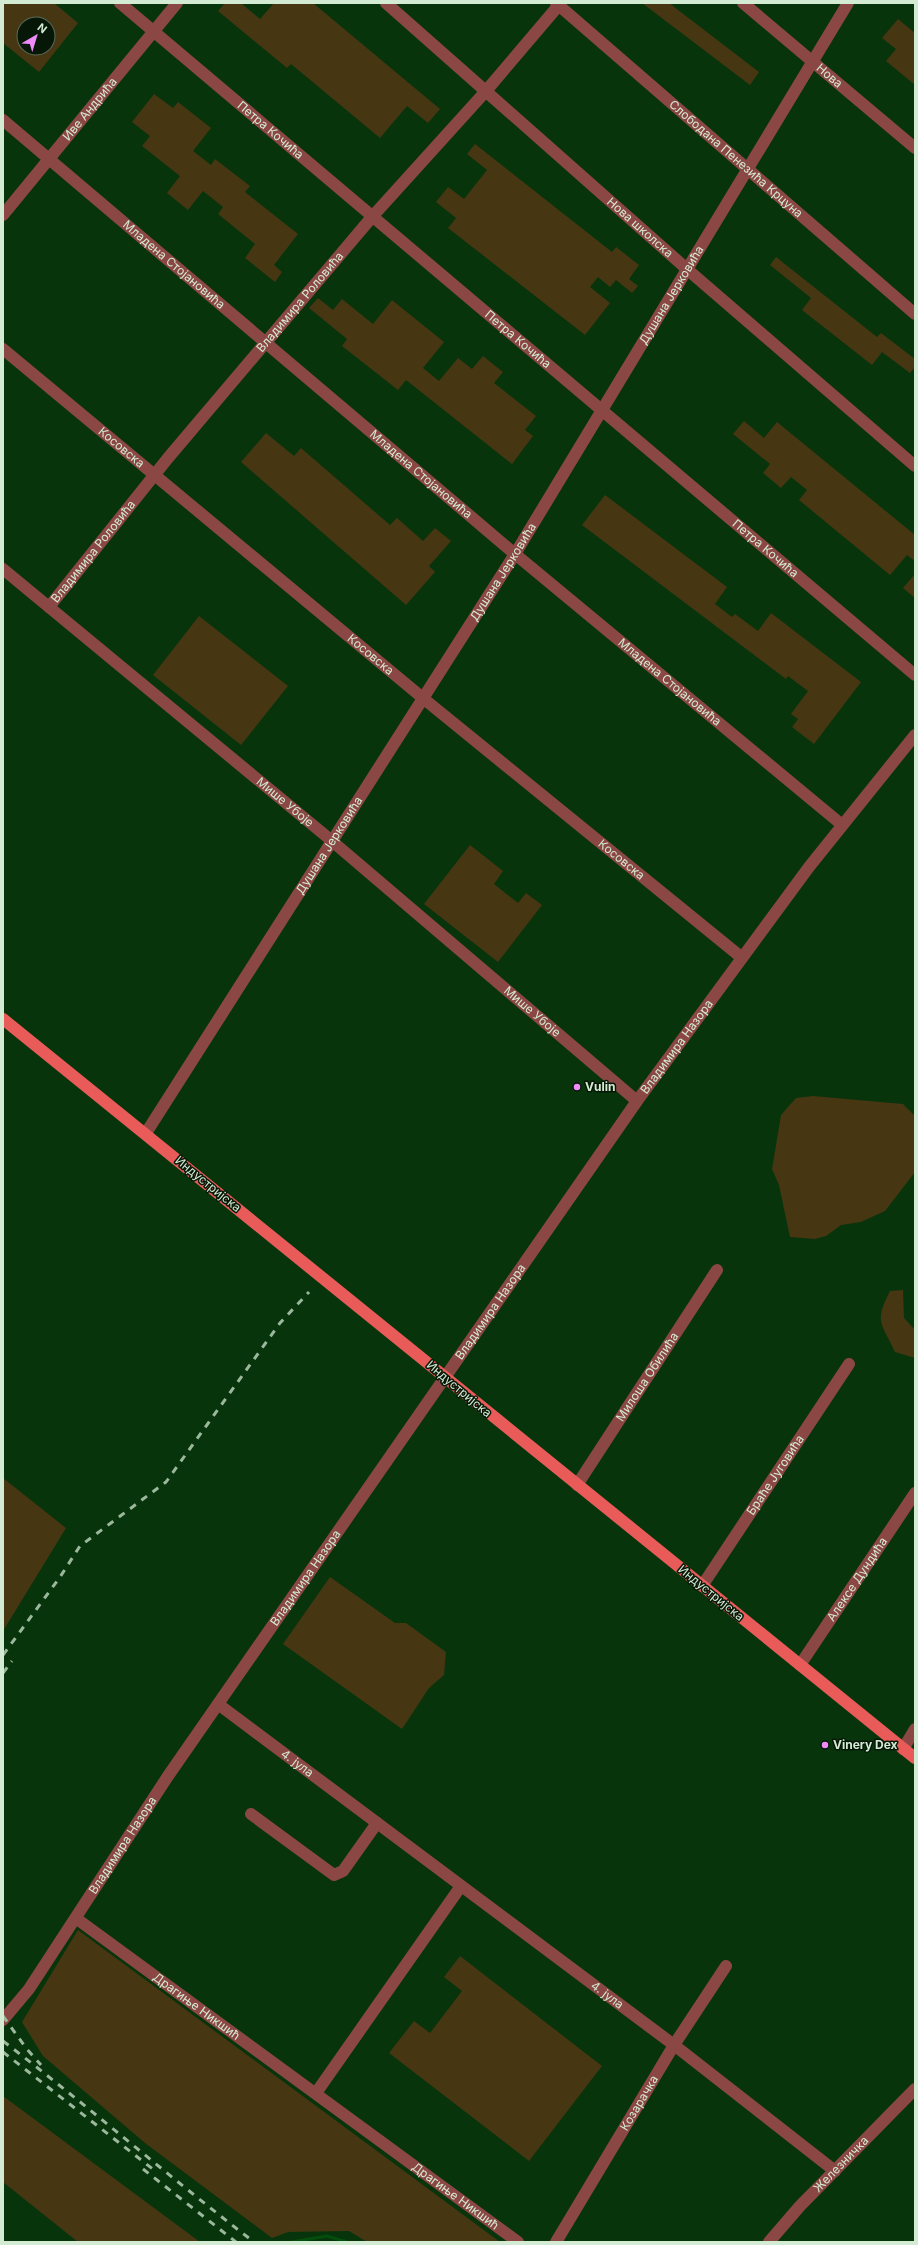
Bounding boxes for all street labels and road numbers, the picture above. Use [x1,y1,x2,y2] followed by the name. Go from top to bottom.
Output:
[814,60,846,91] street label: Нова
[59,74,120,143] street label: Иве Андрића
[666,96,806,221] street label: Слободана Пенезића Крцуна
[235,98,307,162] street label: Петра Кочића
[604,194,677,260] street label: Нова школска
[120,217,228,312] street label: Младена Стојановића
[635,243,707,347] street label: Душана Јерковића
[253,248,346,355] street label: Владимира Роловића
[482,307,554,371] street label: Петра Кочића
[96,423,148,471] street label: Косовска
[367,426,476,522] street label: Младена Стојановића
[47,497,138,605] street label: Владимира Роловића
[729,516,802,580] street label: Петра Кочића
[466,520,539,624] street label: Душана Јерковића
[345,631,397,678] street label: Косовска
[615,635,725,729] street label: Младена Стојановића
[254,774,317,830] street label: Мише Убоје
[292,794,365,897] street label: Душана Јерковића
[595,836,648,883] street label: Косовска
[501,983,564,1040] street label: Мише Убоје
[637,996,716,1097] street label: Владимира Назора
[172,1153,244,1215] street label: Индустријска
[452,1261,529,1362] street label: Владимира Назора
[612,1329,681,1424] street label: Милоша Обилића
[424,1357,495,1420] street label: Индустријска
[743,1432,807,1518] street label: Браће Југовића
[267,1527,344,1628] street label: Владимира Назора
[823,1534,890,1624] street label: Алексе Дундића
[675,1562,747,1624] street label: Индустријска
[278,1746,317,1780] street label: 4. јула
[85,1794,160,1897] street label: Владимира Назора
[150,1969,243,2043] street label: Драгиње Никшић
[588,1978,627,2012] street label: 4. јула
[616,2072,661,2133] street label: Козарачка
[810,2133,871,2195] street label: Железничка
[409,2159,502,2233] street label: Драгиње Никшић

